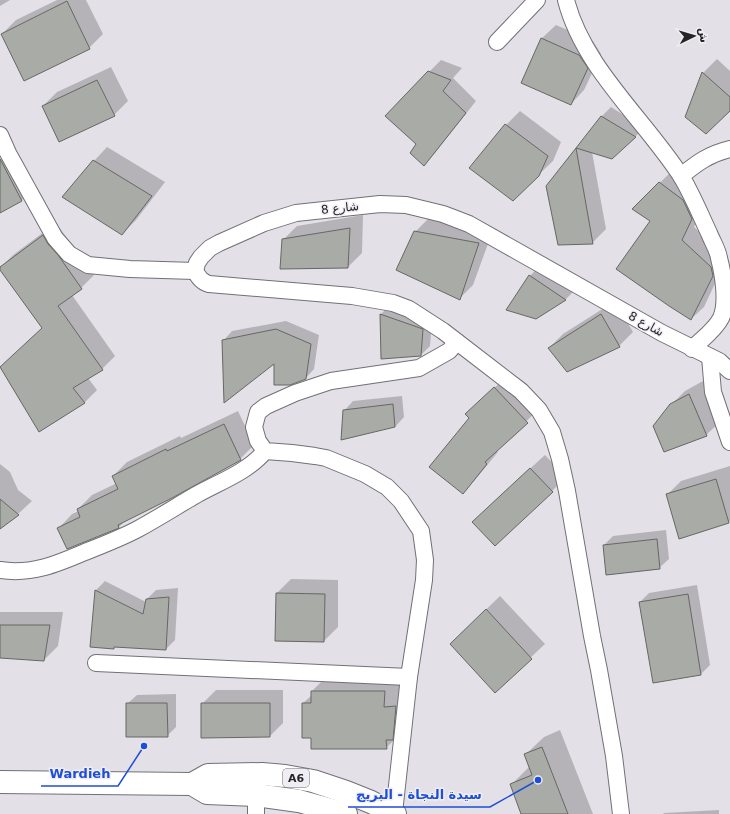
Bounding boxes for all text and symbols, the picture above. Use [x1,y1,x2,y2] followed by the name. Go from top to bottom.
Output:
[674,16,714,56] north arrow
[696,27,711,43] text: ش
[320,199,360,218] street label: شارع 8
[625,309,666,340] street label: شارع 8
[41,761,118,786] callout: Wardieh
[50,766,110,781] text: Wardieh
[283,769,309,787] road number: A6
[348,782,490,807] callout: سيدة النجاة - البريج
[356,787,482,802] text: سيدة النجاة - البريج

